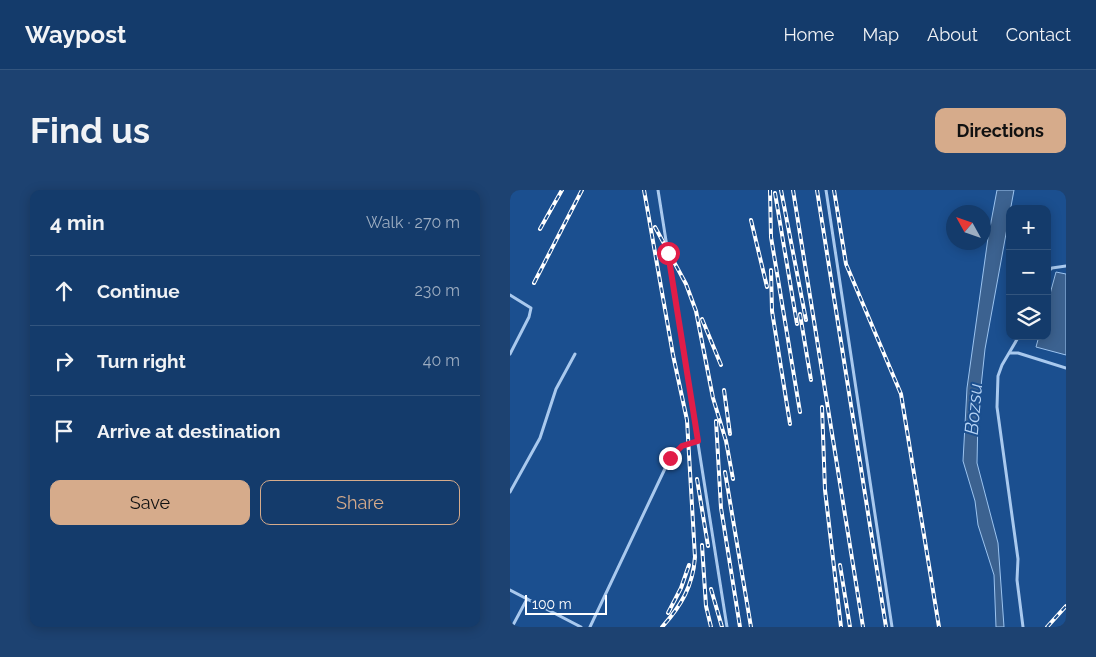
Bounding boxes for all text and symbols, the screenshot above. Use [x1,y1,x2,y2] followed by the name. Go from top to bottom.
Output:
[25,20,126,49] text: Waypost
[783,24,834,45] text: Home
[862,24,899,45] text: Map
[927,24,978,45] text: About
[1006,24,1071,45] text: Contact
[935,108,1066,153] button: Directions
[30,110,150,151] text: Find us
[946,205,991,250] north arrow
[1006,205,1051,340] map controls
[1006,205,1051,250] button: +
[50,210,105,235] text: 4 min
[366,213,460,232] text: Walk · 270 m
[657,242,680,265] route start
[1006,250,1051,295] button: −
[50,277,78,305] icon: ahead
[97,280,180,302] text: Continue
[415,281,460,300] text: 230 m
[1006,295,1051,340] button: layers
[50,347,78,375] icon: right
[97,350,186,372] text: Turn right
[423,351,460,370] text: 40 m
[960,382,986,436] water label: Bozsu
[50,417,78,445] icon: arrive
[97,420,281,442] text: Arrive at destination
[659,447,682,470] route end
[50,480,250,525] button: Save
[260,480,460,525] button: Share
[525,592,608,615] scale bar
[532,596,572,612] text: 100 m

